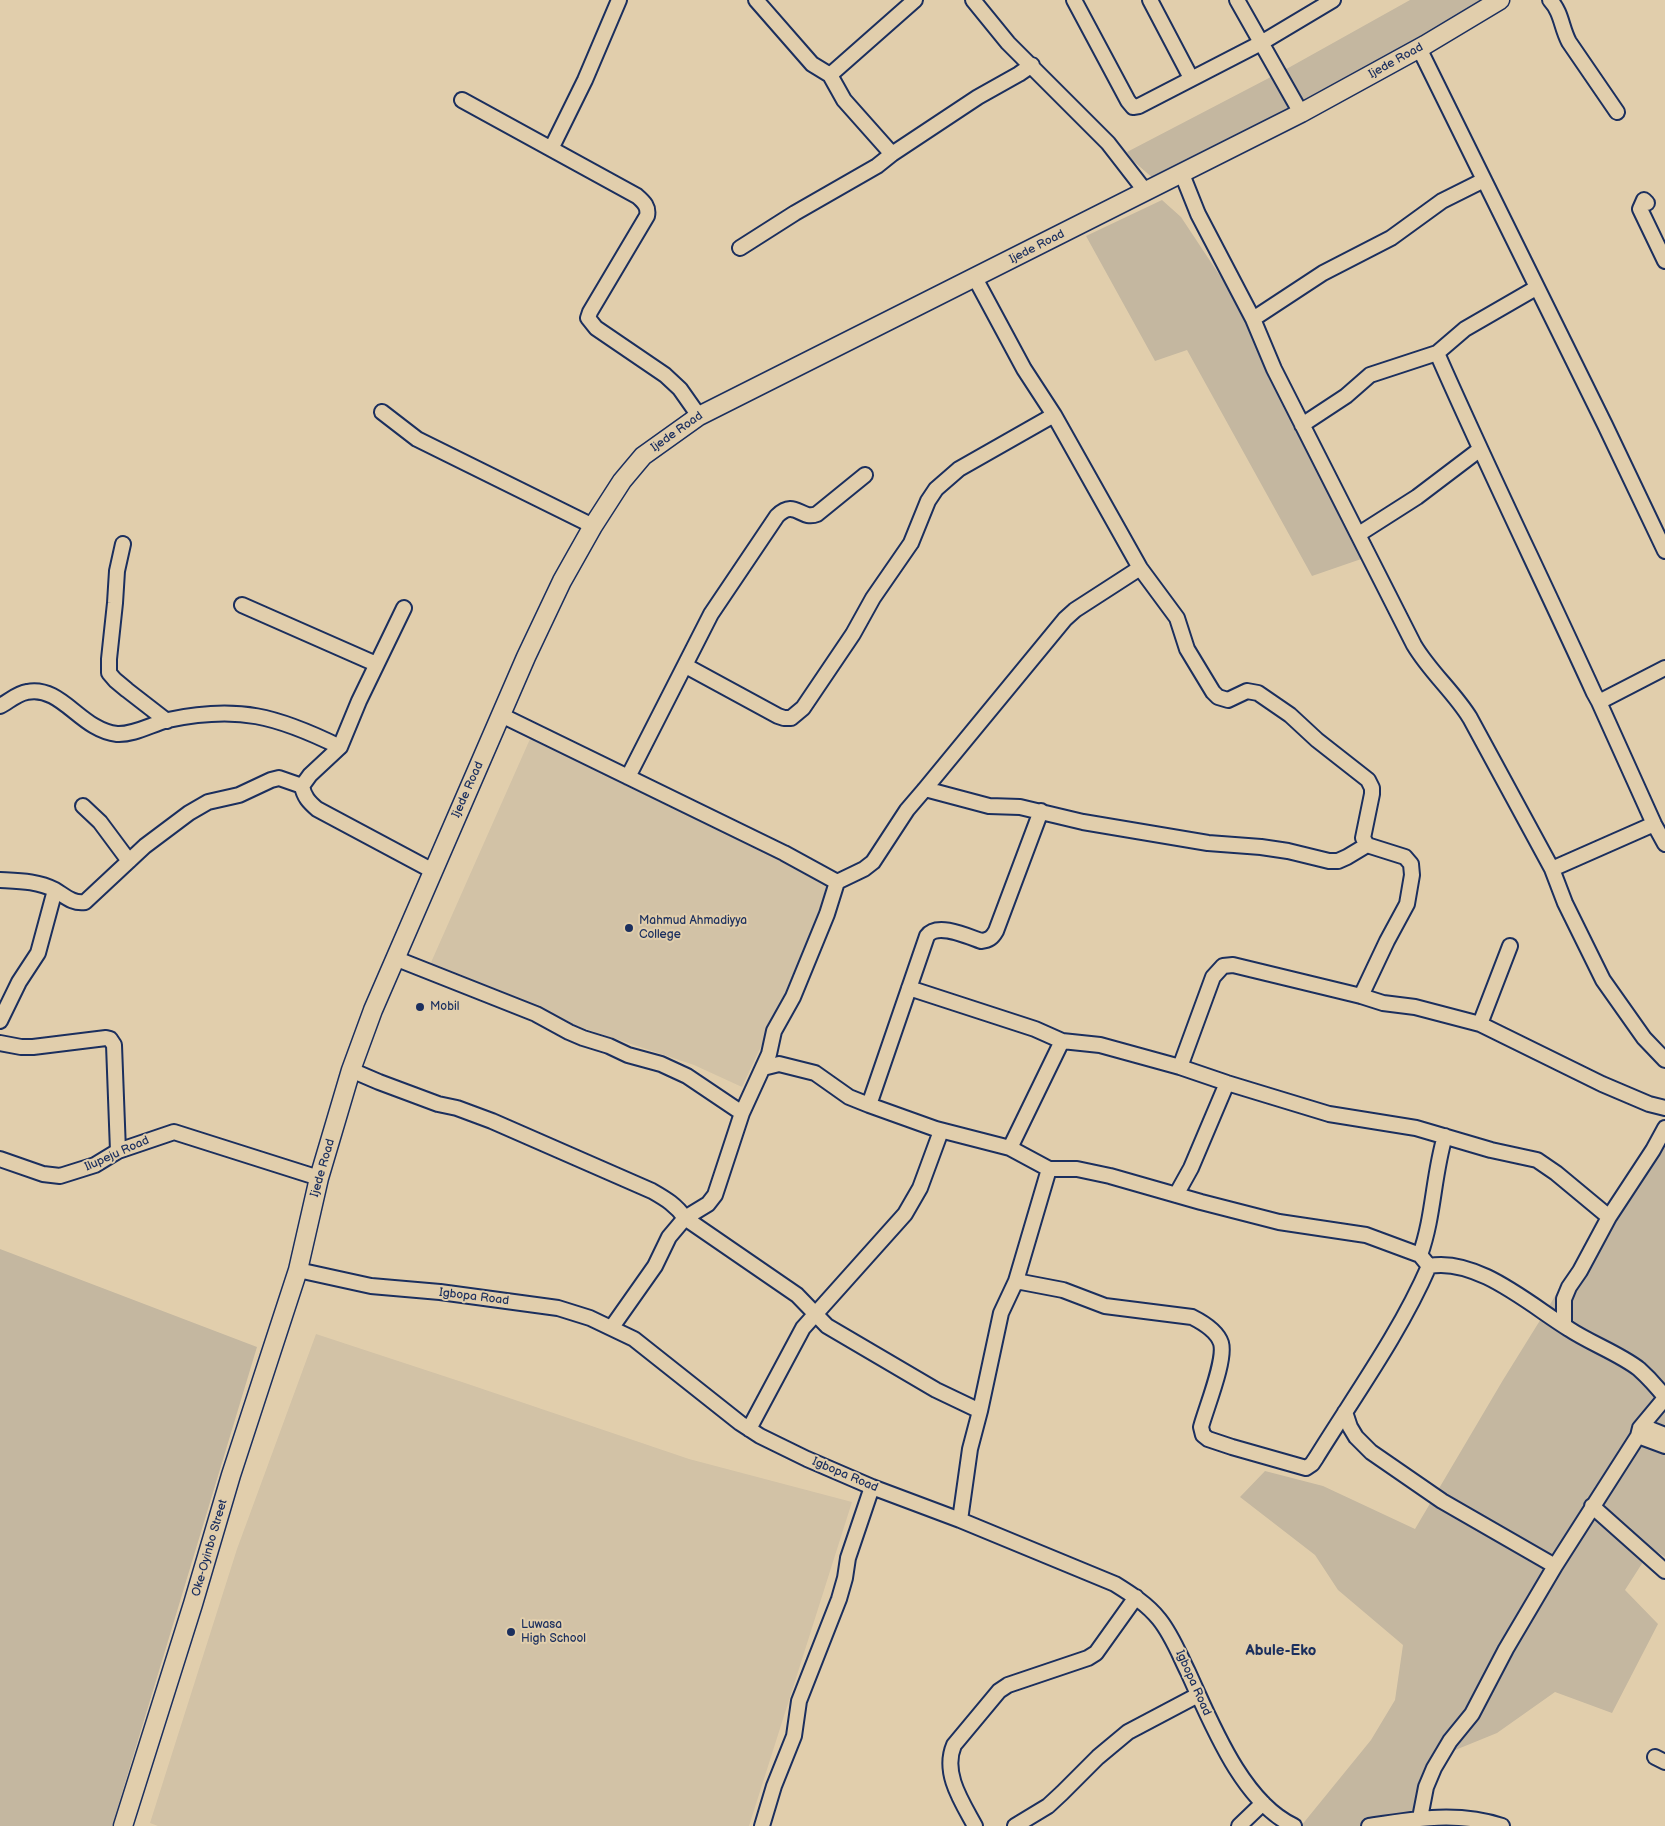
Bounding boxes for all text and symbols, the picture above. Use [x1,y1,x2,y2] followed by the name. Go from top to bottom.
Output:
[1366,40,1426,82] street label: Ijede Road
[1007,227,1067,267] street label: Ijede Road
[648,409,706,455] street label: Ijede Road
[449,760,487,820] street label: Ijede Road
[639,914,747,942] place label: Mahmud Ahmadiyya College
[623,922,635,934] marker: Mahmud Ahmadiyya College
[430,1000,459,1014] place label: Mobil
[414,1001,426,1013] marker: Mobil
[83,1133,151,1175] street label: Ilupeju Road
[308,1137,338,1199] street label: Ijede Road
[438,1286,510,1308] street label: Igbopa Road
[810,1455,880,1495] street label: Igbopa Road
[189,1498,231,1598] street label: Oke-Oyinbo Street
[521,1618,586,1646] place label: Luwasa High School
[505,1626,517,1638] marker: Luwasa High School
[1246,1642,1316,1660] district label: Abule-Eko
[1172,1648,1214,1718] street label: Igbopa Road

